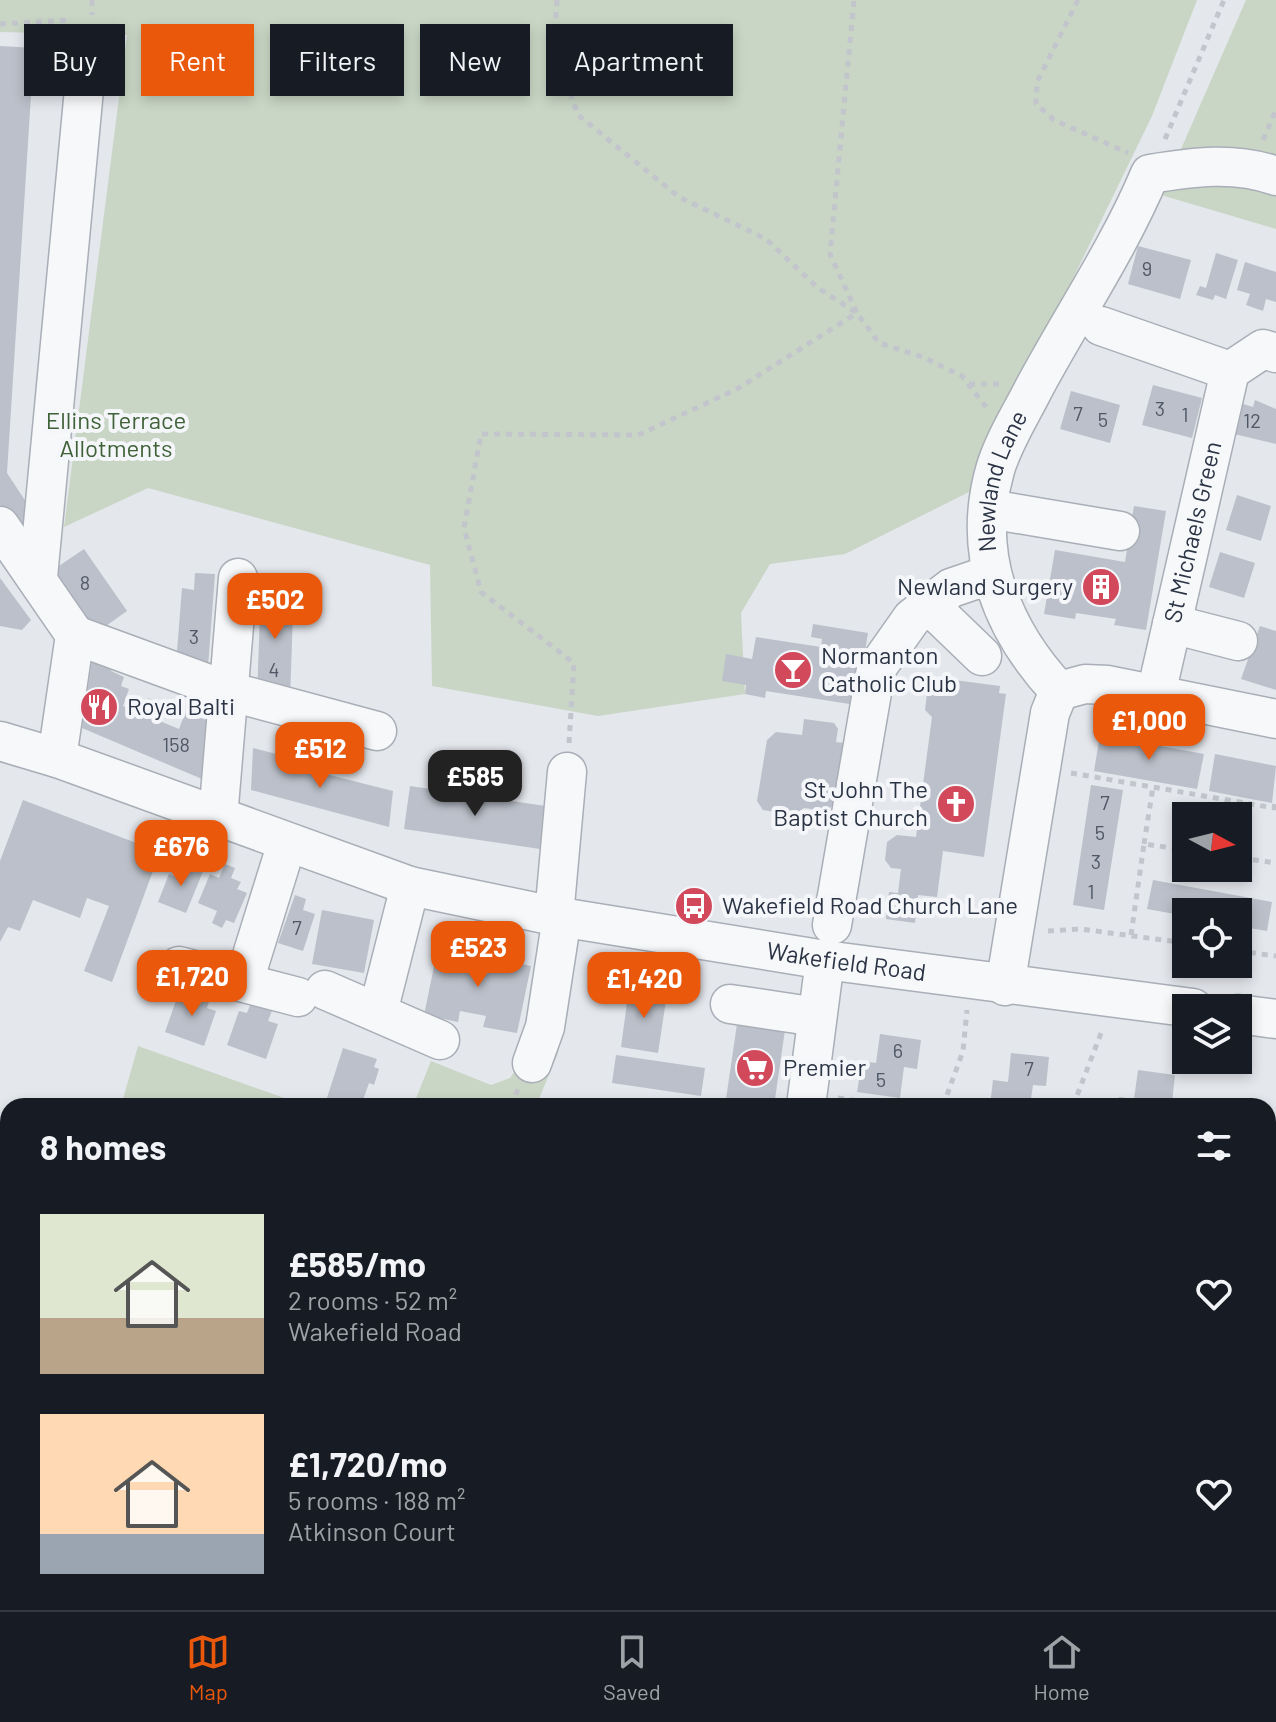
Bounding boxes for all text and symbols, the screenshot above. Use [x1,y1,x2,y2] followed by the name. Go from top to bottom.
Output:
[24,24,125,96] chip: Buy
[141,24,254,96] chip: Rent
[270,24,404,96] chip: Filters
[420,24,530,96] chip: New
[546,24,733,96] chip: Apartment
[1142,256,1152,280] house number: 9
[1155,396,1165,420] house number: 3
[1073,401,1083,425] house number: 7
[1182,402,1189,426] house number: 1
[46,405,186,462] park label: Ellins Terrace Allotments
[971,405,1032,553] street label: Newland Lane
[1098,407,1108,431] house number: 5
[1243,408,1261,432] house number: 12
[1157,438,1226,625] street label: St Michaels Green
[1080,566,1122,608] building icon: Newland Surgery
[80,570,90,594] house number: 8
[897,571,1073,600] place label: Newland Surgery
[228,573,322,641] pin: £502
[245,583,305,614] text: £502
[189,624,199,648] house number: 3
[821,640,957,697] place label: Normanton Catholic Club
[772,649,814,691] bar icon: Normanton Catholic Club
[268,657,280,681] house number: 4
[78,686,120,728] restaurant icon: Royal Balti
[127,691,235,720] place label: Royal Balti
[1084,694,1214,762] pin: £1,000
[1111,704,1187,735] text: £1,000
[273,722,367,790] pin: £512
[162,732,190,756] house number: 158
[293,732,347,763] text: £512
[428,750,522,818] pin: £585
[446,760,504,791] text: £585
[773,774,928,831] place label: St John The Baptist Church
[935,783,977,825] church icon: St John The Baptist Church
[1100,790,1110,814] house number: 7
[1172,802,1252,882] north arrow
[1172,802,1252,1074] map controls
[134,820,228,888] pin: £676
[1095,820,1105,844] house number: 5
[153,830,209,861] text: £676
[1091,849,1101,873] house number: 3
[1088,879,1095,903] house number: 1
[673,885,715,927] bus stop icon: Wakefield Road Church Lane
[722,890,1018,919] place label: Wakefield Road Church Lane
[1172,898,1252,978] button: locate
[292,915,302,939] house number: 7
[431,921,525,989] pin: £523
[449,931,507,962] text: £523
[765,935,928,986] street label: Wakefield Road
[127,950,257,1018] pin: £1,720
[579,952,709,1020] pin: £1,420
[155,960,229,991] text: £1,720
[605,962,683,993] text: £1,420
[1172,994,1252,1074] button: layers
[893,1038,903,1062] house number: 6
[734,1047,776,1089] supermarket icon: Premier
[783,1052,866,1081] place label: Premier
[1024,1056,1034,1080] house number: 7
[876,1067,886,1091] house number: 5
[1192,1124,1236,1168] icon: filters
[40,1126,166,1167] text: 8 homes
[288,1243,426,1284] text: £585/mo
[104,1246,200,1342] icon: home
[1192,1272,1236,1316] icon: heart
[288,1284,457,1315] text: 2 rooms · 52 m²
[288,1315,462,1346] text: Wakefield Road
[288,1443,448,1484] text: £1,720/mo
[104,1446,200,1542] icon: home
[1192,1472,1236,1516] icon: heart
[288,1484,465,1515] text: 5 rooms · 188 m²
[288,1515,456,1546] text: Atkinson Court
[186,1630,230,1704] tab: Map
[603,1630,661,1704] tab: Saved
[1033,1630,1090,1704] tab: Home

